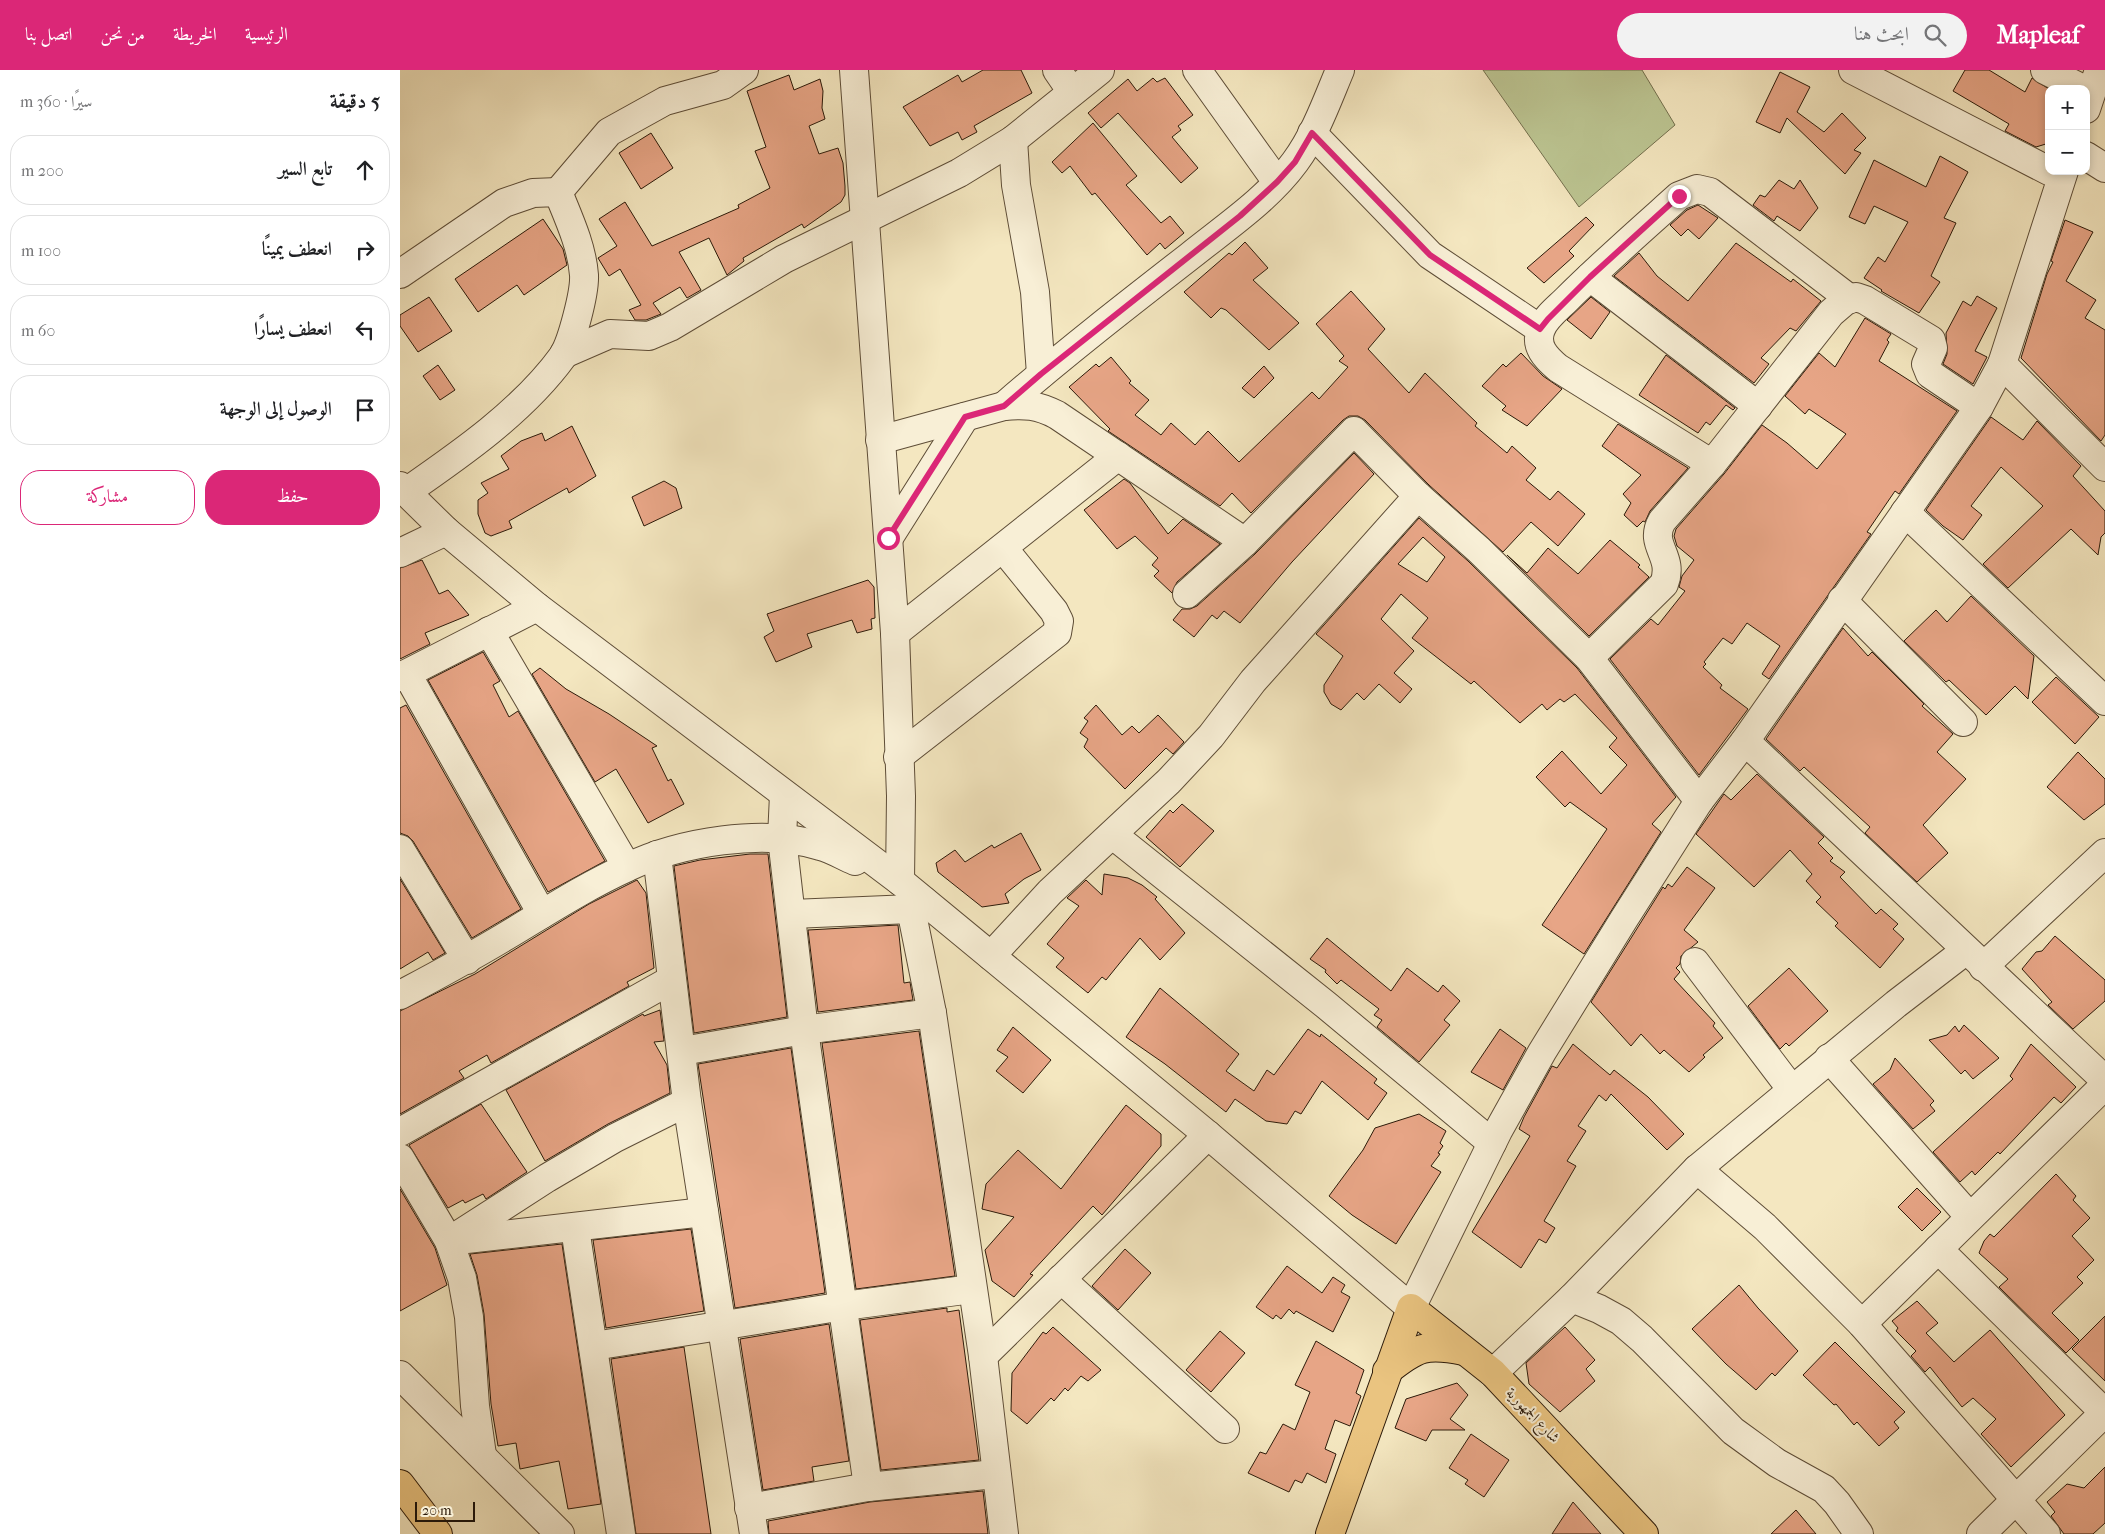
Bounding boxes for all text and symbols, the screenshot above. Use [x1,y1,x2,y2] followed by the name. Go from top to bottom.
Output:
[1617,13,1967,58] search box
[1921,21,1949,49] icon: search
[1997,21,2080,49] text: Mapleaf
[1854,23,1909,45] text: ابحث هنا
[25,24,72,45] text: اتصل بنا
[100,24,145,45] text: من نحن
[173,24,217,45] text: الخريطة
[245,24,288,45] text: الرئيسية
[2045,85,2090,175] map controls
[2045,85,2090,130] button: +
[330,89,380,113] text: 5 دقيقة
[20,92,92,111] text: سيرًا · 360 m
[2045,130,2090,175] button: −
[351,156,379,184] icon: ahead
[278,158,332,180] text: تابع السير
[21,161,64,180] text: 200 m
[1668,185,1691,208] route end
[351,236,379,264] icon: right
[262,238,332,260] text: انعطف يمينًا
[21,241,61,260] text: 100 m
[351,316,379,344] icon: left
[254,318,332,340] text: انعطف يسارًا
[21,321,55,340] text: 60 m
[351,396,379,424] icon: arrive
[220,398,332,420] text: الوصول إلى الوجهة
[20,470,195,525] button: مشاركة
[205,470,380,525] button: حفظ
[877,527,900,550] route start
[1499,1384,1564,1449] street label: شارع الجمهورية
[415,1499,475,1522] scale bar
[422,1502,452,1519] text: 20 m

